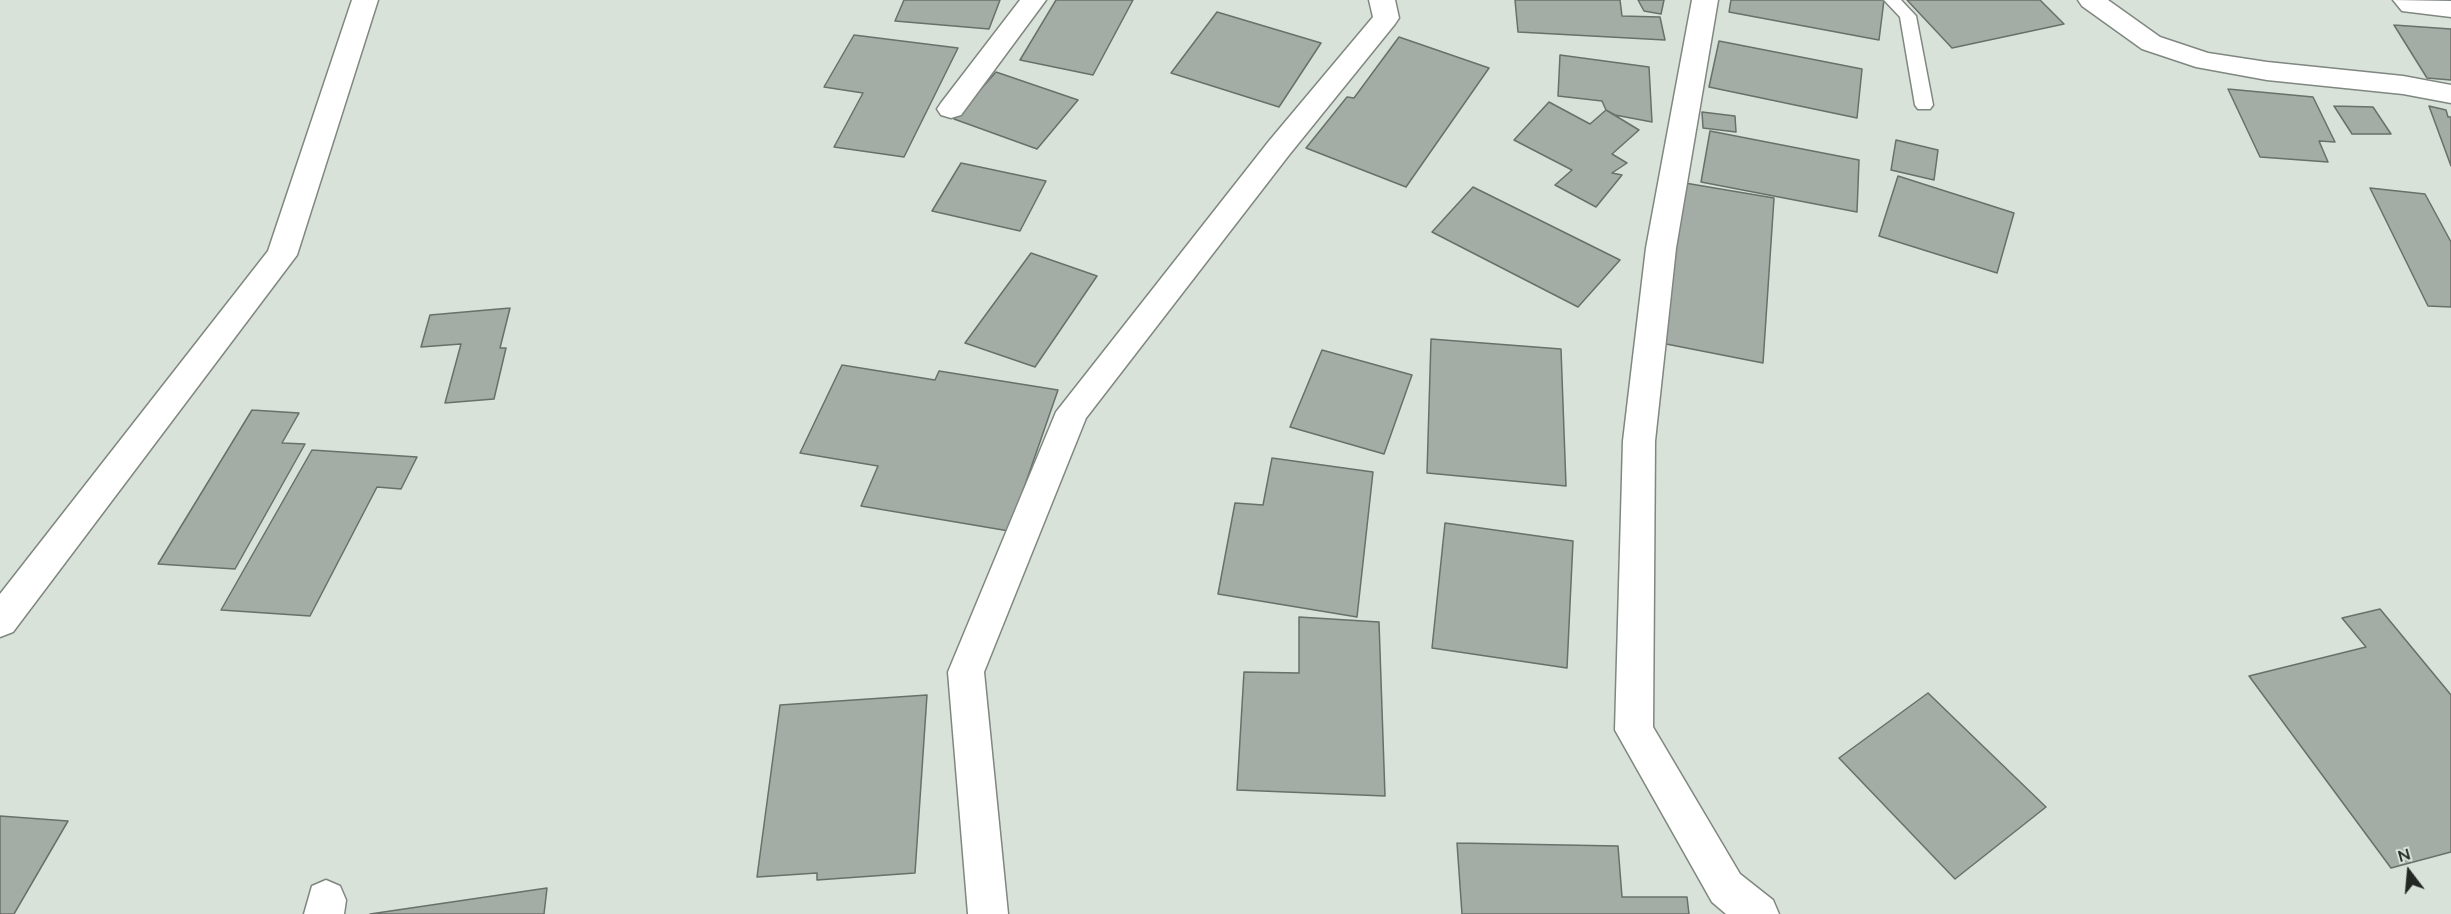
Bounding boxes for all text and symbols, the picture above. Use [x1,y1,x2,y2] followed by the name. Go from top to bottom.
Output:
[2379,842,2439,902] north arrow
[2395,843,2412,865] text: N

